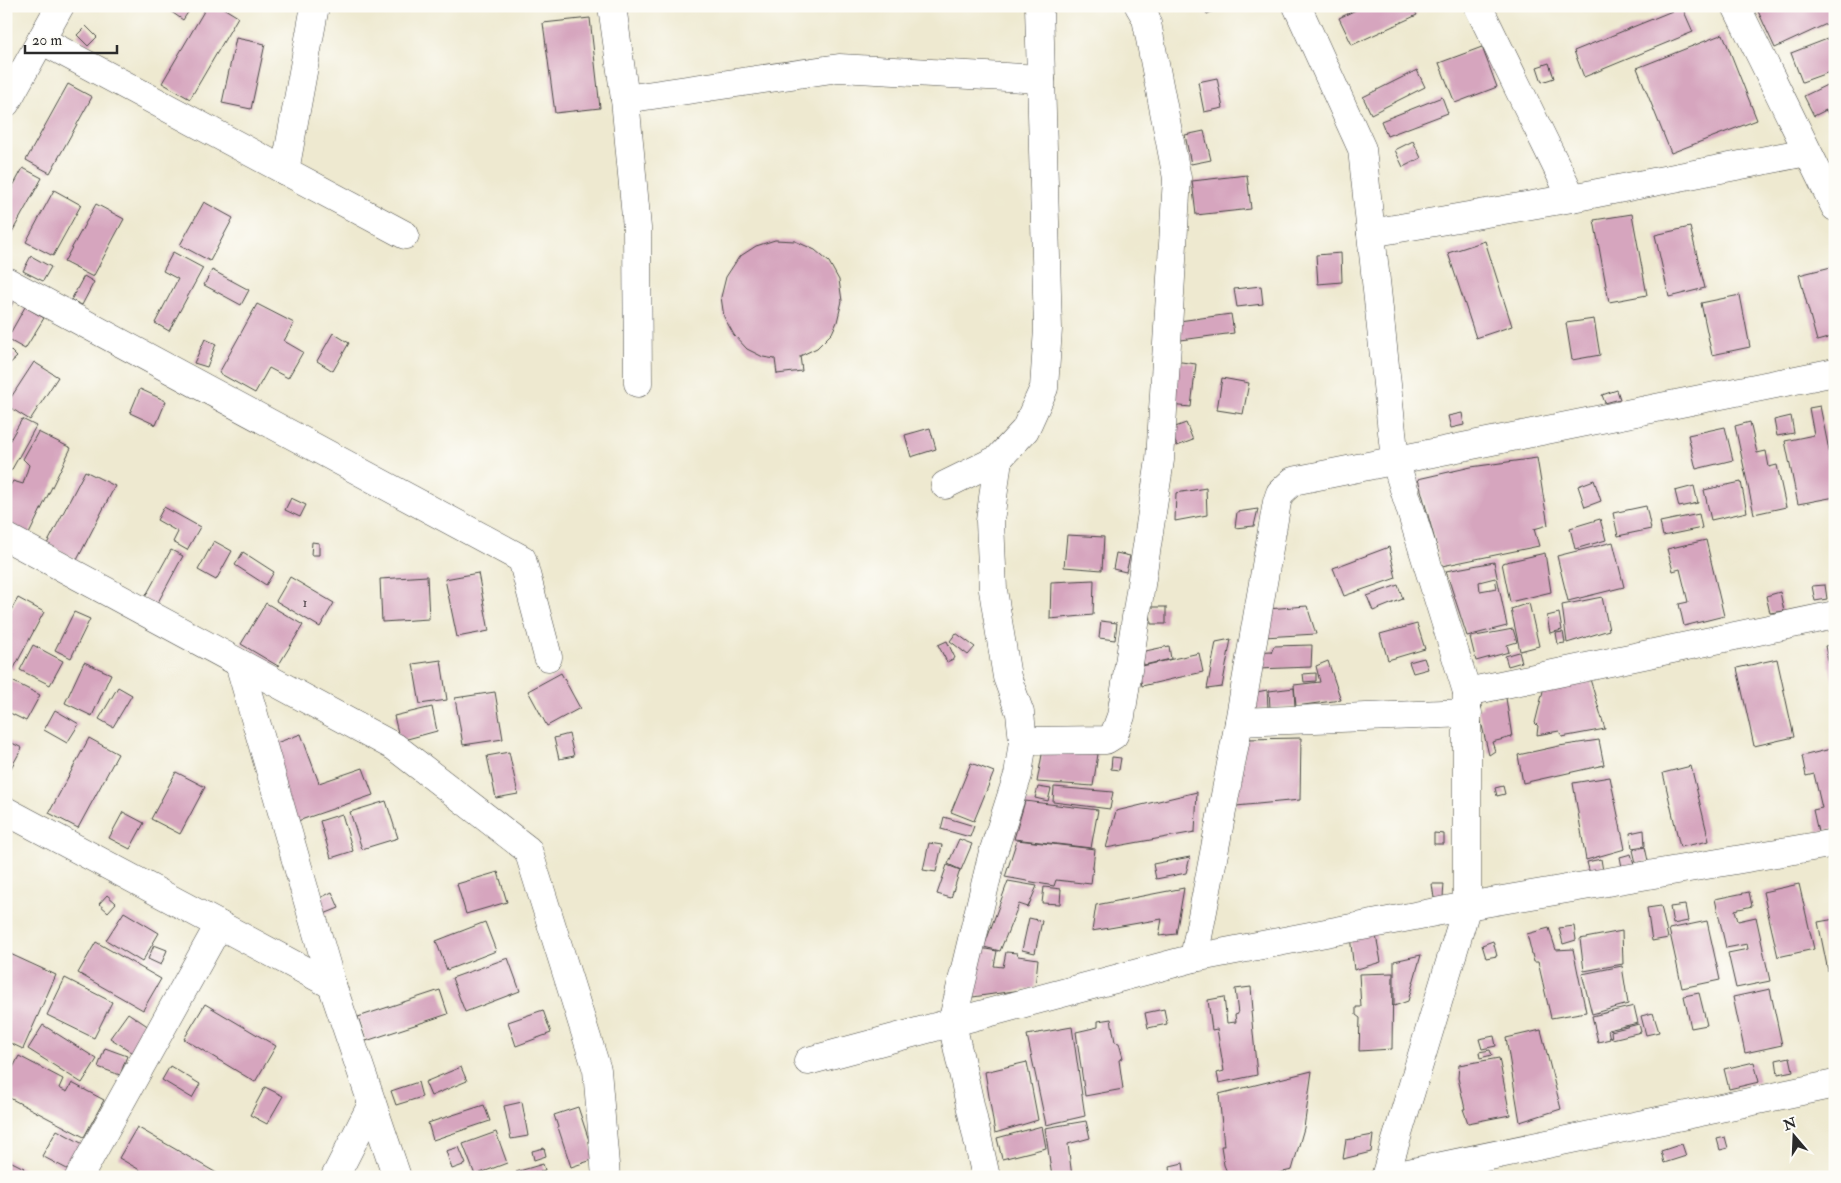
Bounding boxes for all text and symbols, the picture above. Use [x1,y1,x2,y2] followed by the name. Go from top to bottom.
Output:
[25,22,118,54] scale bar
[32,31,62,50] text: 20 m
[303,594,308,611] house number: 1
[1768,1110,1818,1160] north arrow
[1780,1114,1799,1135] text: N

